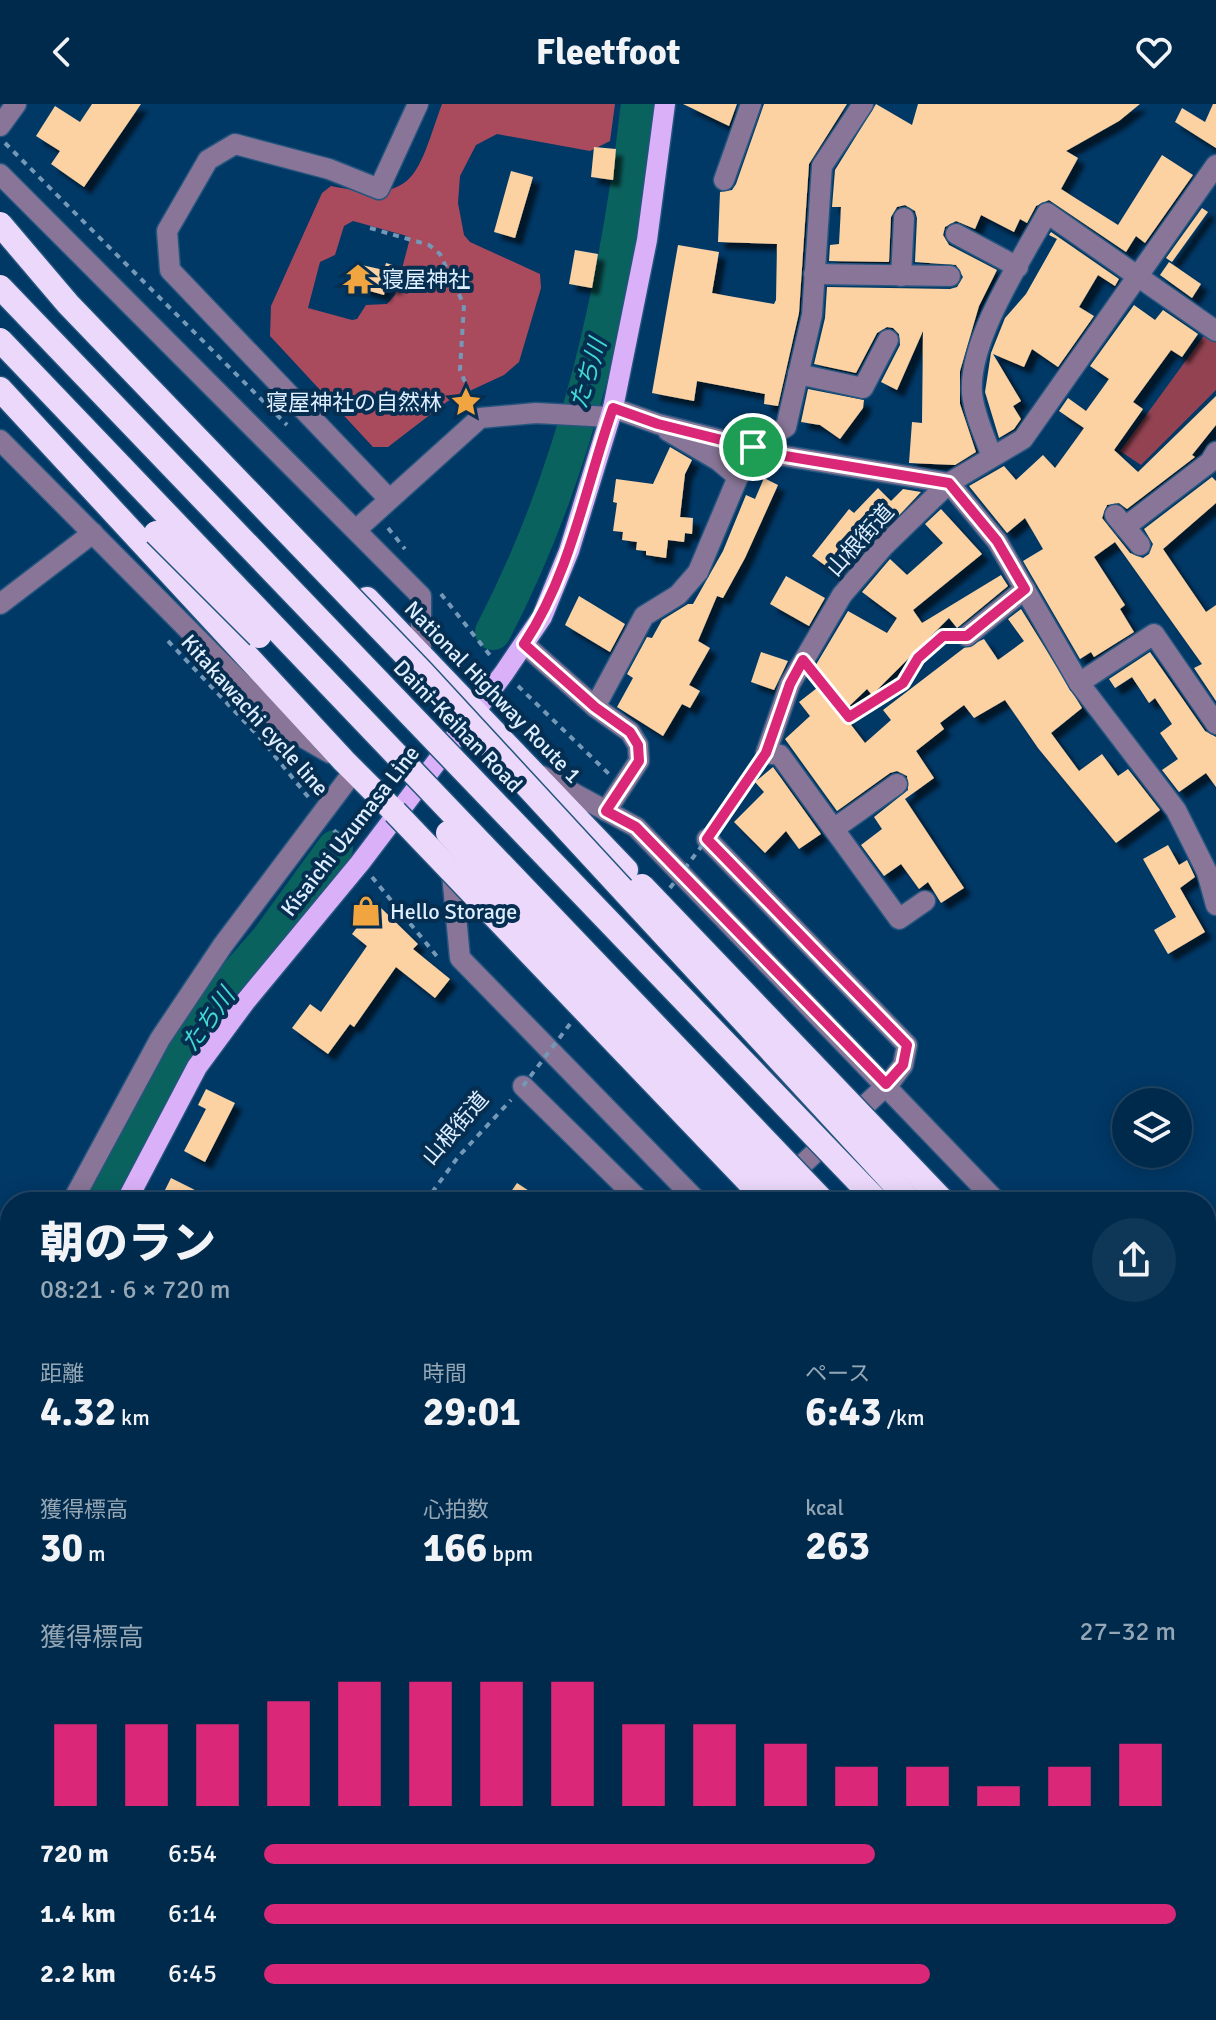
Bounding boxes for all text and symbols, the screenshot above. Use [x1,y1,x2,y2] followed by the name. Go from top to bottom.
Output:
[40,30,84,74] icon: back
[536,30,680,75] text: Fleetfoot
[1132,30,1176,74] icon: heart
[341,262,375,296] temple icon: 寝屋神社
[382,266,470,293] place label: 寝屋神社
[563,332,614,413] water label: たち川
[449,385,483,419] place icon: 寝屋神社の自然林
[266,389,442,416] place label: 寝屋神社の自然林
[719,413,787,481] pin
[731,425,775,469] icon: arrive
[821,498,899,582] street label: 山根街道
[399,595,587,789] street label: National Highway Route 1
[175,629,335,801] street label: Kitakawachi cycle line
[388,654,528,798] street label: Daini-Keihan Road
[275,740,425,922] street label: Kisaichi Uzumasa Line
[349,894,383,928] shop icon: Hello Storage
[390,898,517,925] place label: Hello Storage
[175,980,243,1058] water label: たち川
[416,1086,494,1170] street label: 山根街道
[1112,1088,1192,1168] map controls
[1112,1088,1192,1168] button: layers
[40,1217,216,1271] text: 朝のラン
[1092,1218,1176,1302] button: share
[40,1274,231,1306] text: 08:21 · 6 × 720 m
[40,1360,84,1387] text: 距離
[423,1360,467,1387] text: 時間
[805,1360,870,1387] text: ペース
[40,1387,116,1437] text: 4.32
[423,1387,521,1437] text: 29:01
[805,1387,882,1437] text: 6:43
[116,1404,150,1431] text: km
[882,1404,925,1431] text: /km
[805,1494,844,1521] text: kcal
[40,1496,128,1523] text: 獲得標高
[423,1496,489,1523] text: 心拍数
[805,1521,870,1571] text: 263
[40,1523,83,1573] text: 30
[423,1523,487,1573] text: 166
[83,1540,106,1567] text: m
[487,1540,533,1567] text: bpm
[1080,1616,1176,1648] text: 27–32 m
[40,1622,144,1654] text: 獲得標高
[40,1838,109,1870] text: 720 m
[168,1838,217,1870] text: 6:54
[40,1898,116,1930] text: 1.4 km
[168,1898,217,1930] text: 6:14
[40,1958,116,1990] text: 2.2 km
[168,1958,217,1990] text: 6:45

